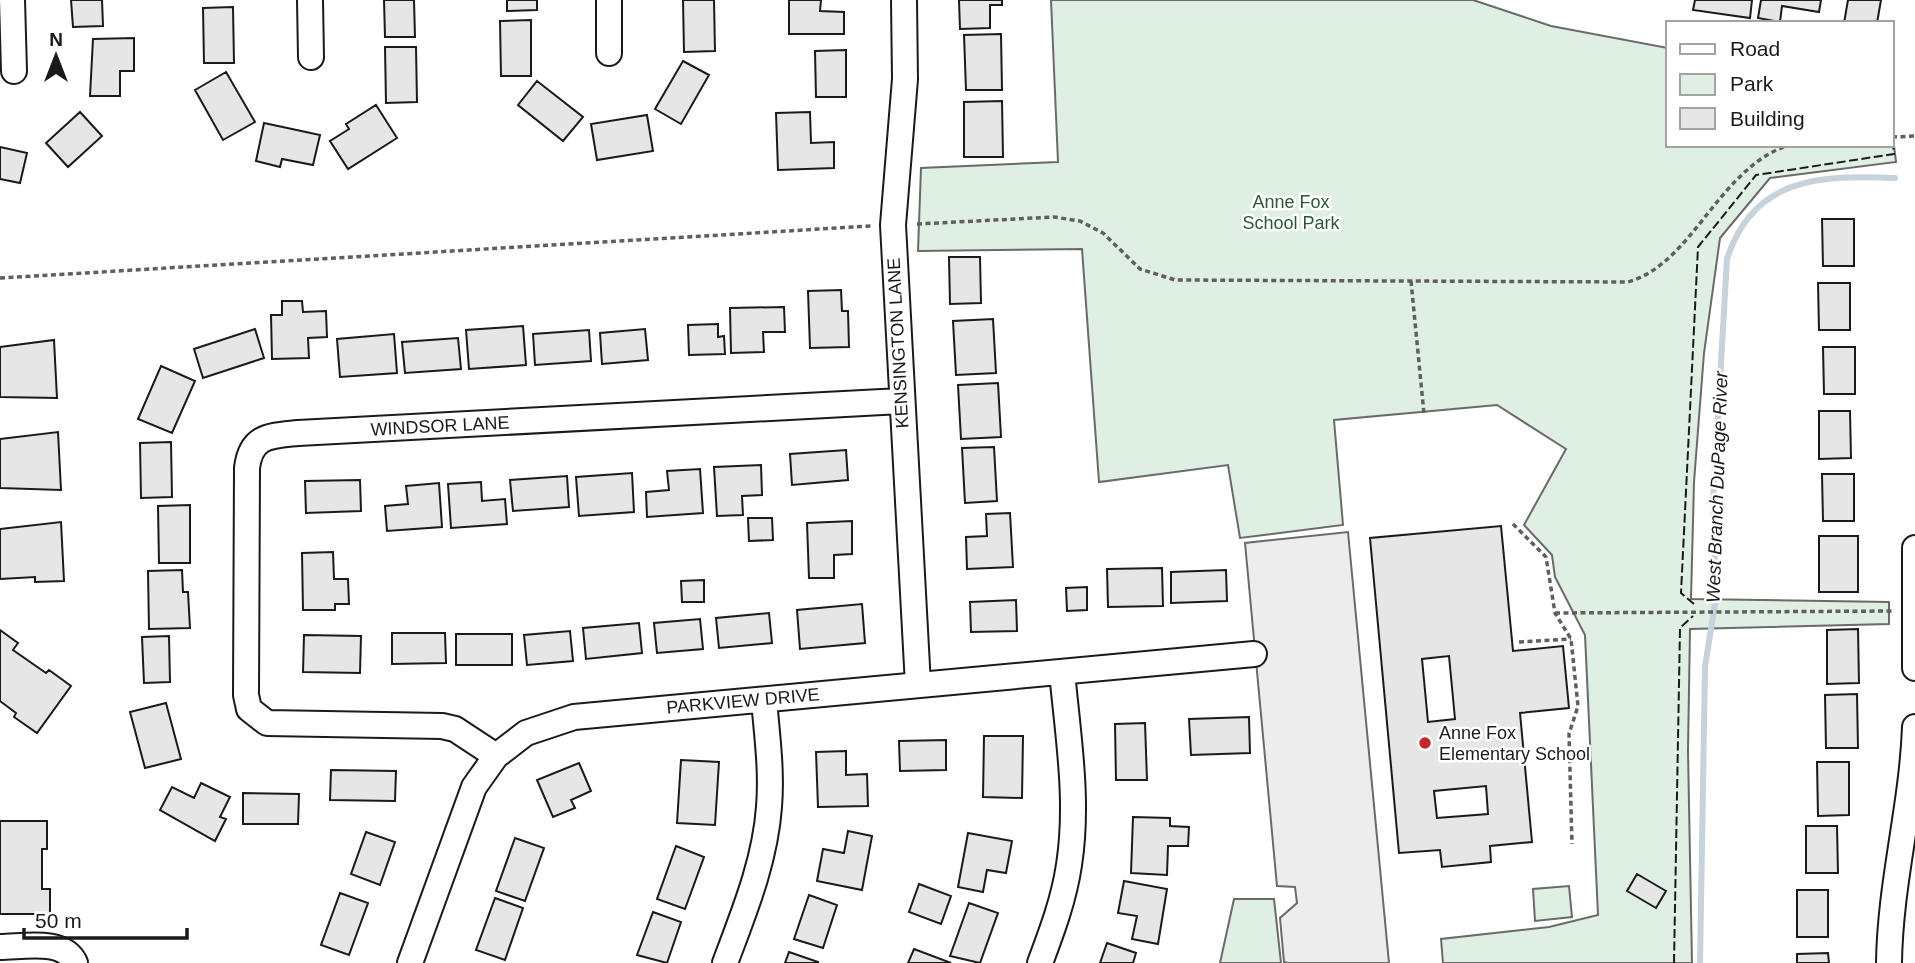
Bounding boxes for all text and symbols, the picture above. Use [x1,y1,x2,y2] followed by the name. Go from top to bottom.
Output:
[21,21,91,91] north arrow
[1666,21,1894,147] legend
[49,29,63,50] text: N
[1730,37,1780,60] text: Road
[1730,72,1774,95] text: Park
[1730,107,1805,130] text: Building
[1242,192,1341,233] park label: Anne Fox School Park
[884,257,912,429] street label: KENSINGTON LANE
[1702,370,1732,603] water label: West Branch DuPage River
[370,412,510,440] street label: WINDSOR LANE
[666,684,820,718] street label: PARKVIEW DRIVE
[1439,723,1590,764] place label: Anne Fox Elementary School
[1417,735,1433,751] marker: Anne Fox Elementary School
[24,897,187,941] scale bar
[35,909,82,932] text: 50 m

